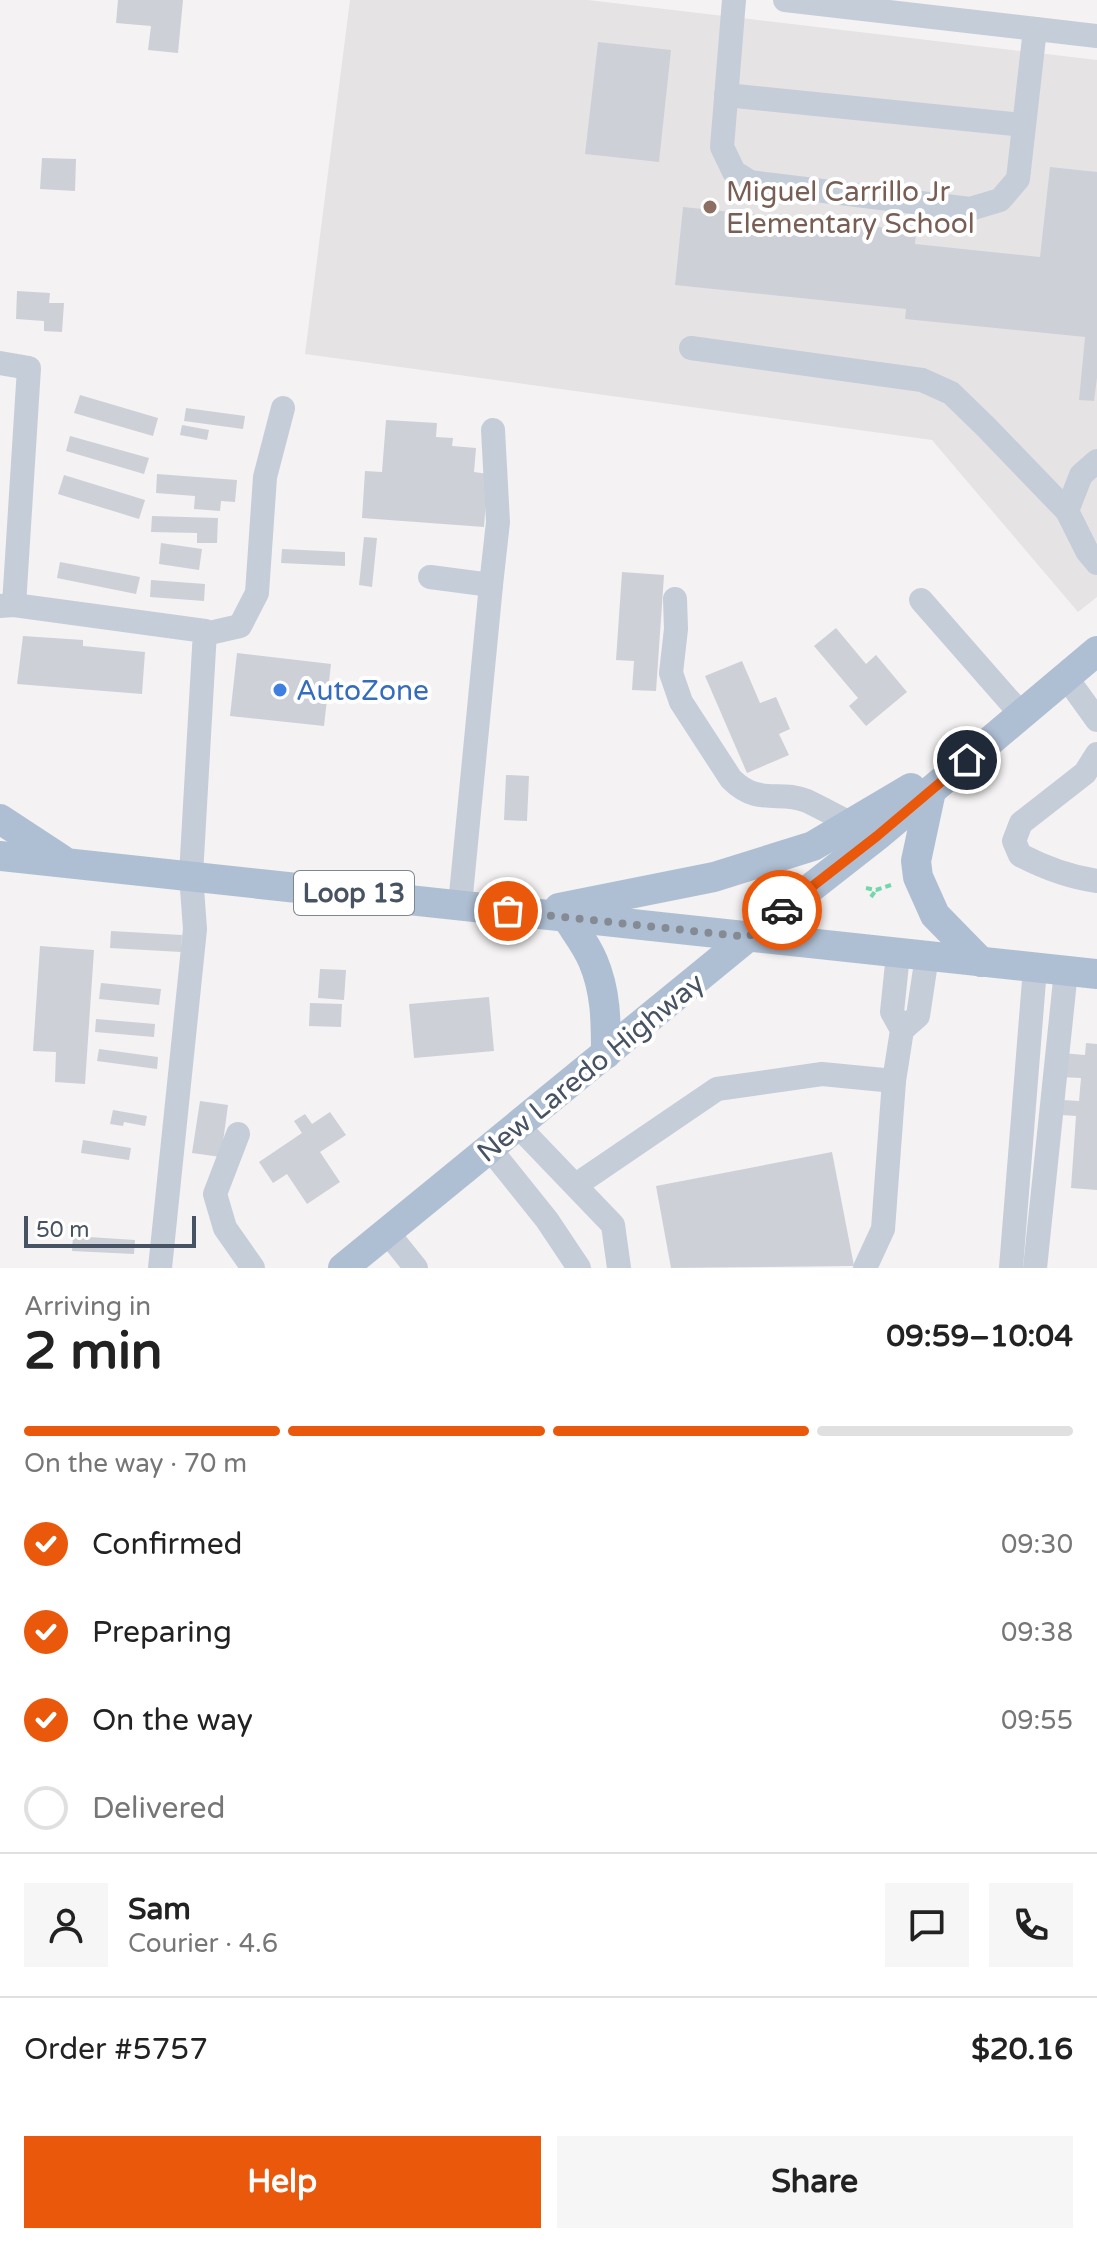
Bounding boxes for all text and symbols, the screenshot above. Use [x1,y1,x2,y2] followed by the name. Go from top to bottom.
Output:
[726,175,975,241] place label: Miguel Carrillo Jr Elementary School
[701,198,719,216] marker: Miguel Carrillo Jr Elementary School
[296,674,429,708] place label: AutoZone
[271,681,289,699] marker: AutoZone
[933,726,1001,794] pin
[945,738,989,782] icon: home
[742,870,822,950] courier
[294,871,414,915] road number: Loop 13
[474,877,542,945] pin
[760,888,804,932] icon: car
[486,889,530,933] icon: bag
[470,966,711,1170] street label: New Laredo Highway
[24,1212,196,1248] scale bar
[36,1217,90,1243] text: 50 m
[24,1291,151,1322] text: Arriving in
[886,1318,1073,1355] text: 09:59–10:04
[24,1320,163,1383] text: 2 min
[24,1448,247,1479] text: On the way · 70 m
[24,1522,68,1566] icon: check
[92,1526,243,1563] text: Confirmed
[1001,1529,1073,1560] text: 09:30
[24,1610,68,1654] icon: check
[92,1614,232,1651] text: Preparing
[1001,1617,1073,1648] text: 09:38
[24,1698,68,1742] icon: check
[92,1702,253,1739] text: On the way
[1001,1705,1073,1736] text: 09:55
[92,1790,226,1827] text: Delivered
[24,1883,108,1967] button: person
[885,1883,969,1967] button: chat
[989,1883,1073,1967] button: phone
[128,1891,191,1928] text: Sam
[128,1928,278,1959] text: Courier · 4.6
[24,2031,208,2068] text: Order #5757
[971,2031,1073,2068] text: $20.16
[24,2136,541,2228] button: Help
[557,2136,1073,2228] button: Share

